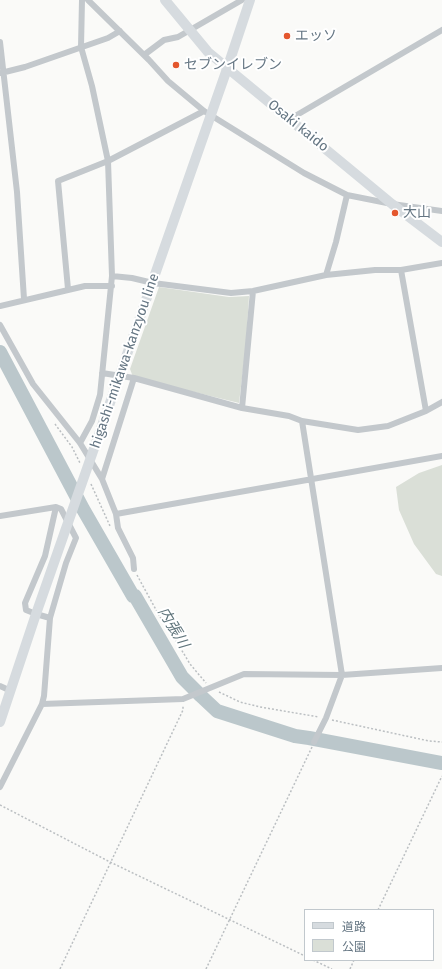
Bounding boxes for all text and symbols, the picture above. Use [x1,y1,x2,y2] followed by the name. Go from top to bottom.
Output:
[295,28,337,44] place label: エッソ
[282,31,292,41] marker: エッソ
[184,57,282,73] place label: セブンイレブン
[171,60,181,70] marker: セブンイレブン
[264,96,332,156] street label: Osaki kaido
[403,205,431,221] place label: 大山
[390,208,400,218] marker: 大山
[87,271,163,451] street label: higashi-mikawa-kanzyou line
[154,604,192,652] water label: 内張川
[304,909,434,961] legend
[342,920,366,934] text: 道路
[342,940,366,954] text: 公園

